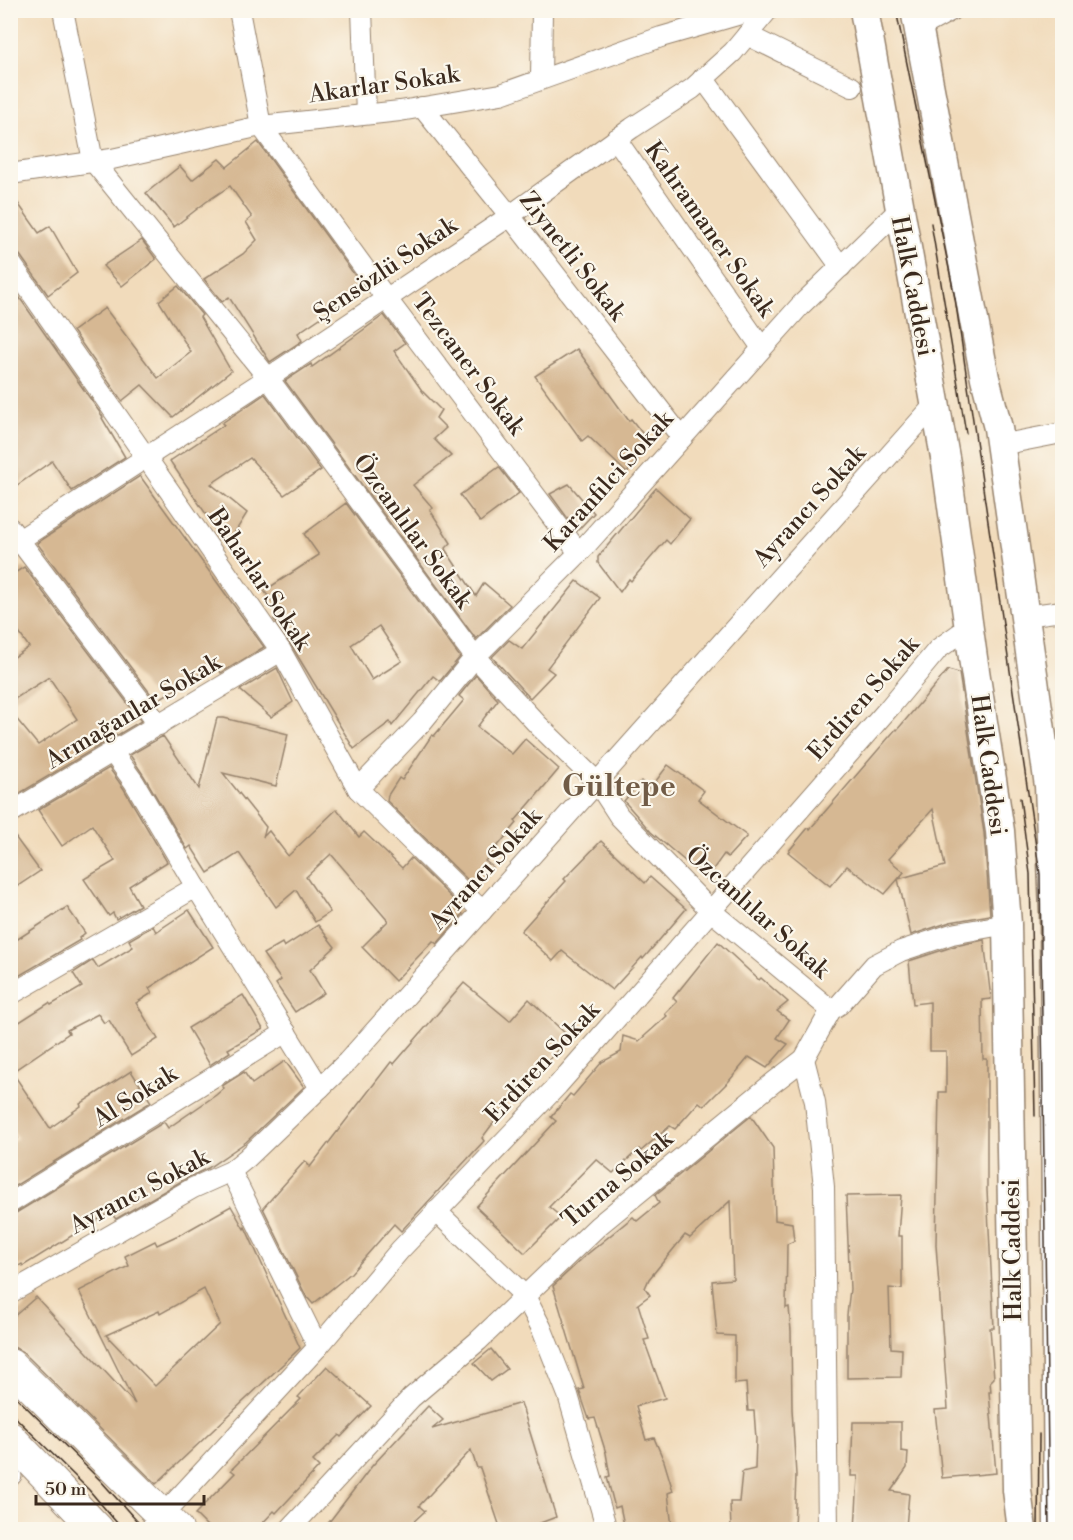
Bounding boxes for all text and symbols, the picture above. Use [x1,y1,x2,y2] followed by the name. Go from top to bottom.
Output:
[306,59,463,111] street label: Akarlar Sokak
[637,136,782,324] street label: Kahramaner Sokak
[512,186,633,328] street label: Ziynetli Sokak
[308,210,464,329] street label: Şensözlü Sokak
[884,213,940,359] street label: Halk Caddesi
[405,288,532,443] street label: Tezcaner Sokak
[538,404,681,558] street label: Karanfilci Sokak
[746,438,873,575] street label: Ayrancı Sokak
[346,448,480,616] street label: Özcanlılar Sokak
[200,502,319,658] street label: Baharlar Sokak
[802,629,927,767] street label: Erdiren Sokak
[40,647,228,777] street label: Armağanlar Sokak
[963,693,1013,838] street label: Halk Caddesi
[562,768,676,806] district label: Gültepe
[422,801,549,938] street label: Ayrancı Sokak
[679,839,837,986] street label: Özcanlılar Sokak
[479,995,608,1130] street label: Erdiren Sokak
[87,1059,184,1135] street label: Al Sokak
[556,1124,680,1235] street label: Turna Sokak
[64,1142,216,1242] street label: Ayrancı Sokak
[997,1178,1029,1321] street label: Halk Caddesi
[36,1468,204,1506] scale bar
[45,1478,87,1501] text: 50 m

